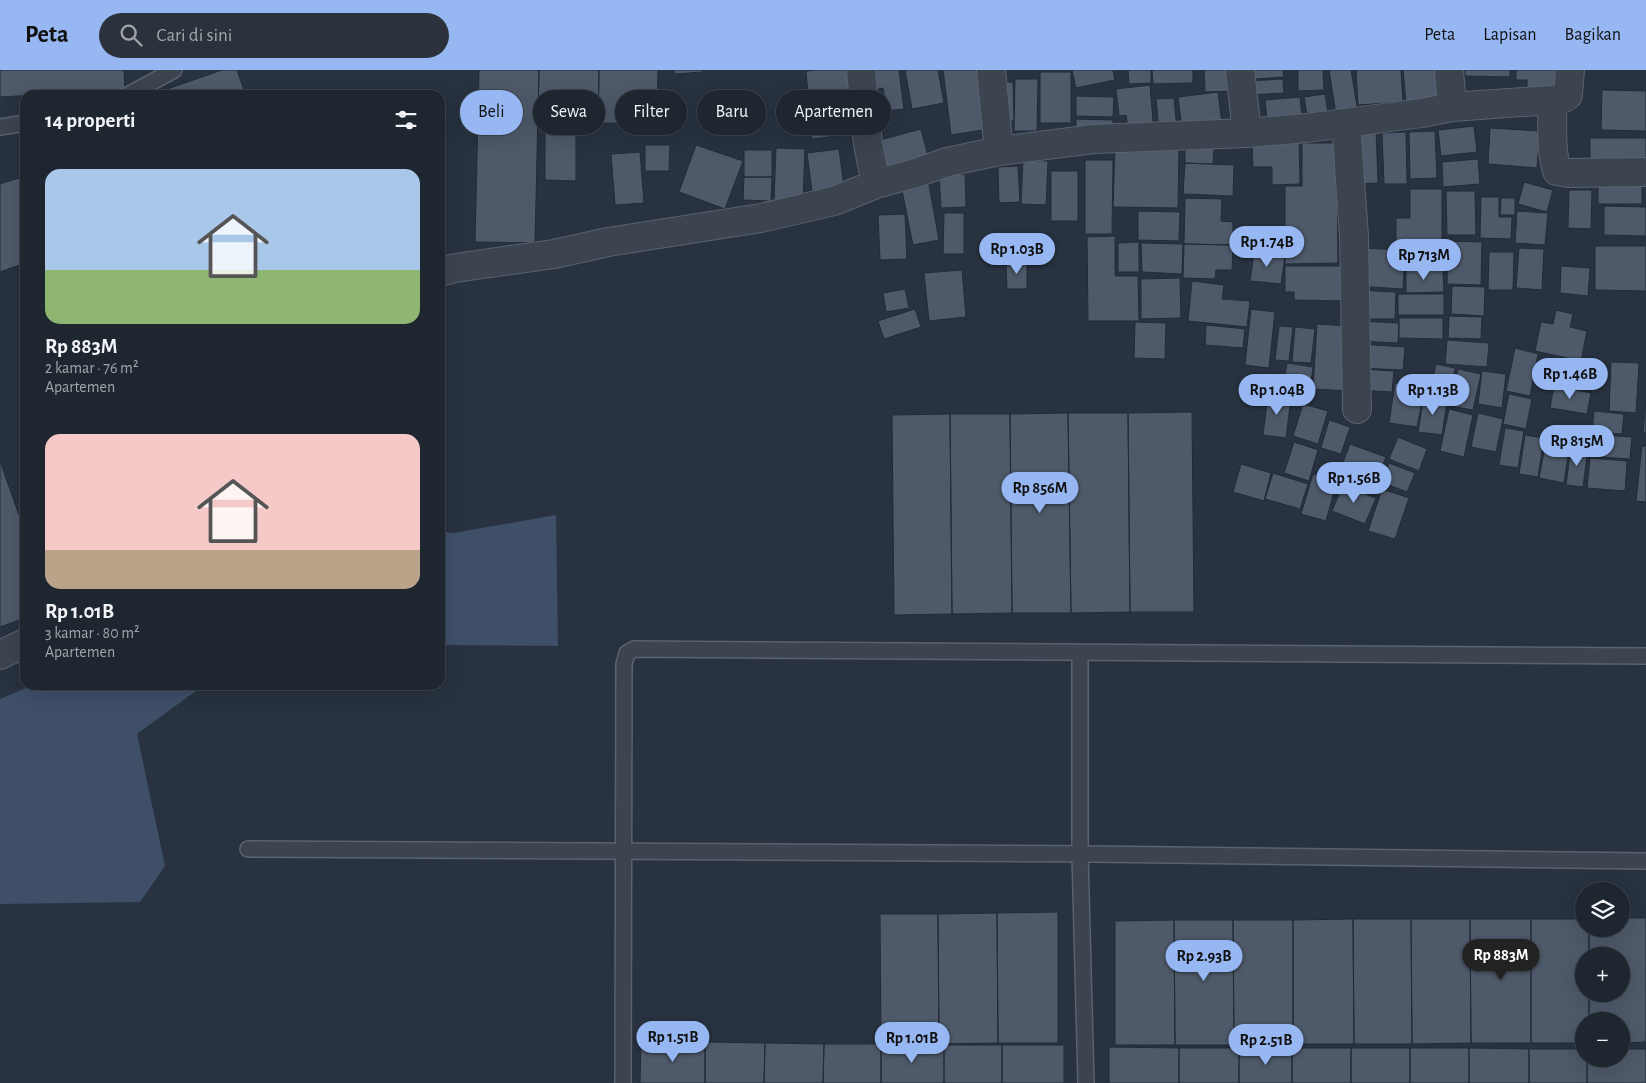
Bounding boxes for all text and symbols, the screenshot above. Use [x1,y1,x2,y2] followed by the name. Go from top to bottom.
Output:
[99,13,449,58] search box
[117,21,145,49] icon: search
[25,23,69,47] text: Peta
[157,26,232,45] text: Cari di sini
[1424,26,1455,44] text: Peta
[1483,26,1537,44] text: Lapisan
[1565,26,1621,44] text: Bagikan
[460,90,523,135] chip: Beli
[533,90,605,135] chip: Sewa
[615,90,687,135] chip: Filter
[697,90,766,135] chip: Baru
[776,90,891,135] chip: Apartemen
[392,106,420,134] icon: filters
[45,110,136,131] text: 14 properti
[188,201,278,291] icon: home
[1215,226,1319,268] pin: Rp 1.74B
[965,232,1069,275] pin: Rp 1.03B
[1240,234,1294,250] text: Rp 1.74B
[1378,238,1470,281] pin: Rp 713M
[990,241,1044,257] text: Rp 1.03B
[1398,247,1450,263] text: Rp 713M
[45,336,118,357] text: Rp 883M
[1518,358,1622,400] pin: Rp 1.46B
[45,360,139,376] text: 2 kamar · 76 m²
[1543,366,1597,382] text: Rp 1.46B
[1225,374,1329,416] pin: Rp 1.04B
[1381,374,1485,416] pin: Rp 1.13B
[45,379,115,395] text: Apartemen
[1250,382,1304,398] text: Rp 1.04B
[1407,382,1459,398] text: Rp 1.13B
[1531,424,1623,467] pin: Rp 815M
[1550,433,1604,449] text: Rp 815M
[1302,462,1406,504] pin: Rp 1.56B
[188,466,278,556] icon: home
[1327,470,1381,486] text: Rp 1.56B
[994,472,1086,514] pin: Rp 856M
[1012,480,1068,496] text: Rp 856M
[45,601,114,622] text: Rp 1.01B
[45,625,140,641] text: 3 kamar · 80 m²
[45,644,115,660] text: Apartemen
[1575,882,1630,1067] map controls
[1575,882,1630,937] button: layers
[1455,938,1547,981] pin: Rp 883M
[1152,940,1256,982] pin: Rp 2.93B
[1473,947,1529,963] text: Rp 883M
[1575,947,1630,1002] button: +
[1177,948,1231,964] text: Rp 2.93B
[1575,1012,1630,1067] button: −
[621,1020,725,1063] pin: Rp 1.51B
[860,1022,964,1064] pin: Rp 1.01B
[1214,1024,1318,1066] pin: Rp 2.51B
[647,1029,699,1045] text: Rp 1.51B
[886,1030,938,1046] text: Rp 1.01B
[1240,1032,1292,1048] text: Rp 2.51B

